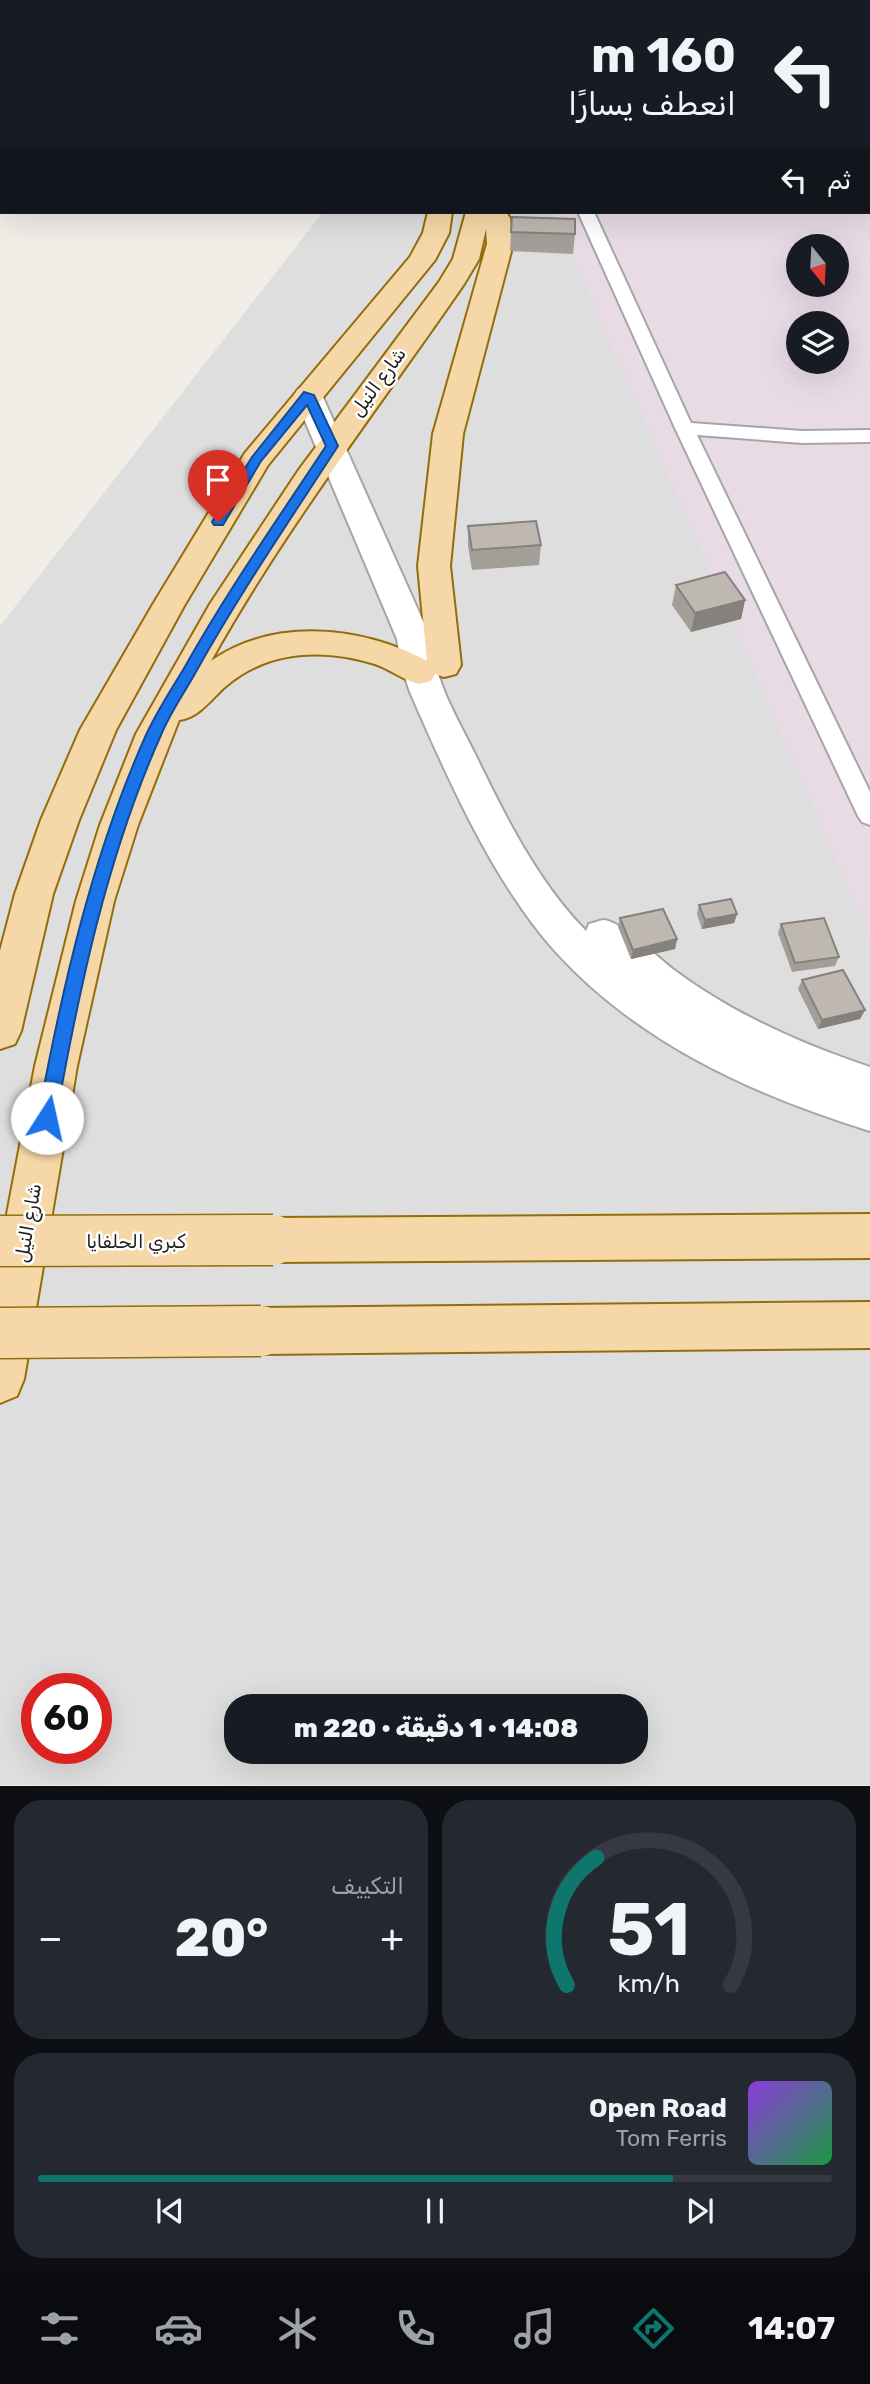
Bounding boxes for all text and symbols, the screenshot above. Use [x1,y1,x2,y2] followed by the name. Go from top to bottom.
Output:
[591,26,736,84] text: 160 m
[760,28,851,119] icon: left
[568,85,736,123] text: انعطف يسارًا
[775,161,813,199] icon: left
[827,165,851,196] text: ثم
[786,234,849,298] north arrow
[786,234,849,374] map controls
[786,311,849,374] button: layers
[345,343,412,422] street label: شارع النيل
[188,450,248,522] pin
[199,461,237,499] icon: arrive
[10,1081,84,1155] position arrow
[10,1182,48,1265] street label: شارع النيل
[86,1230,186,1255] street label: كبري الحلفايا
[21,1673,112,1764] speed limit sign: 60
[294,1713,578,1744] text: 14:08 · 1 دقيقة · 220 m
[331,1872,404,1900] text: التكييف
[608,1888,690,1974] text: 51
[175,1907,268,1969] text: 20°
[38,1915,63,1961] text: −
[380,1915,404,1961] text: +
[618,1969,680,1998] text: km/h
[589,2093,727,2124] text: Open Road
[616,2124,727,2152] text: Tom Ferris
[151,2192,189,2230] icon: previous
[416,2192,454,2230] icon: pause
[681,2192,719,2230] icon: next
[35,2304,84,2353] icon: filters
[154,2304,203,2353] icon: car
[273,2304,322,2353] icon: climate
[391,2304,440,2353] icon: phone
[510,2304,559,2353] icon: music
[629,2304,678,2353] icon: directions
[748,2309,835,2347] text: 14:07

